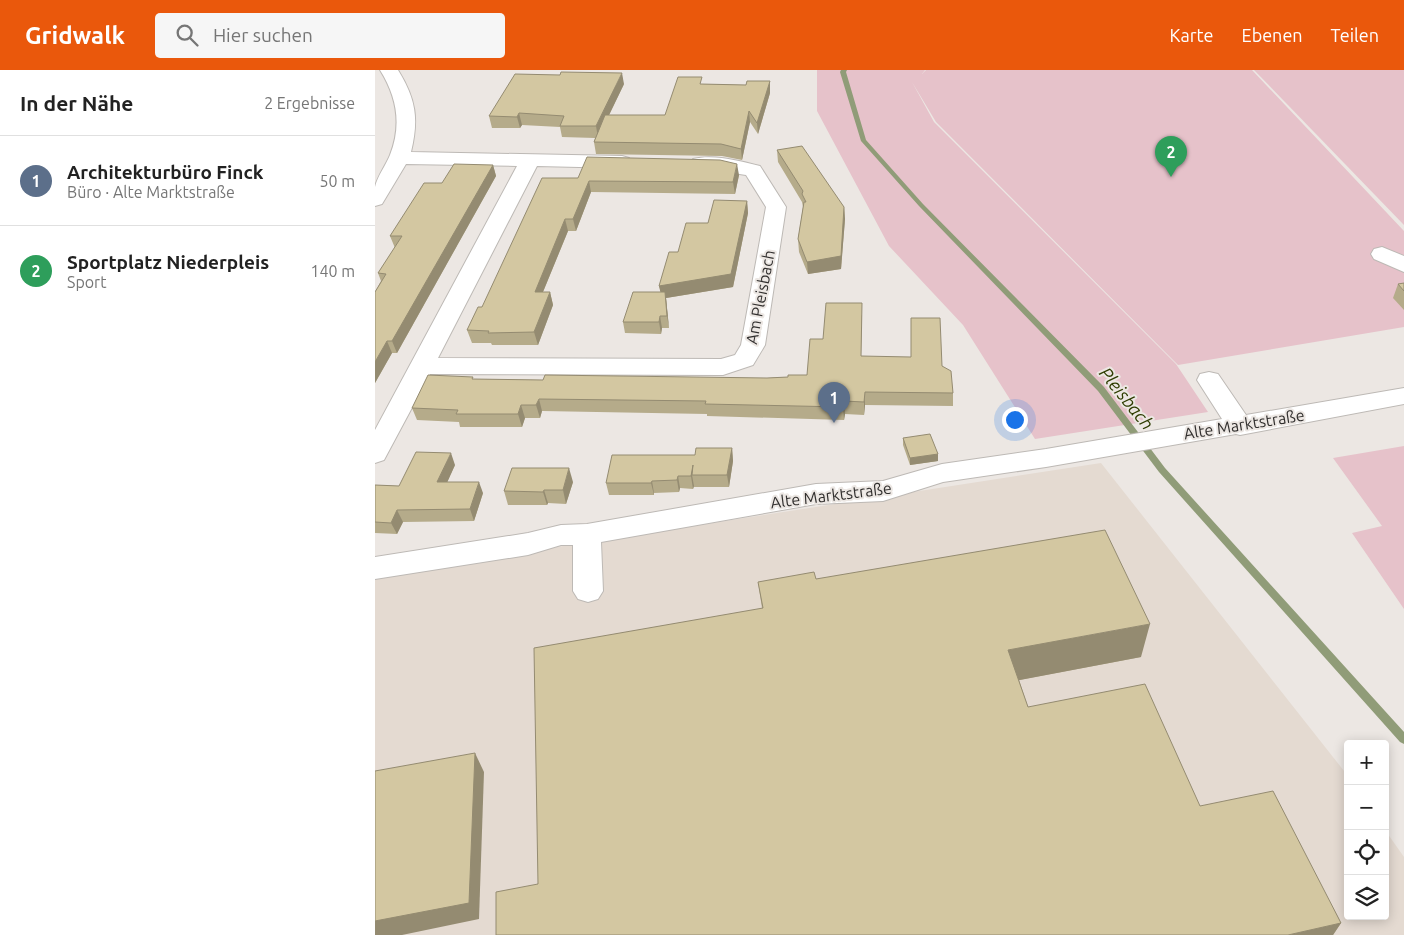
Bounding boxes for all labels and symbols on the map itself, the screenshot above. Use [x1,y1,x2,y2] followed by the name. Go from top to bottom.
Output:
[1155,136,1187,177] pin: 2
[742,248,778,346] street label: Am Pleisbach
[1096,363,1158,433] water label: Pleisbach
[818,382,850,423] pin: 1
[1182,406,1306,442] street label: Alte Marktstraße
[1002,407,1028,433] your location
[769,479,893,511] street label: Alte Marktstraße

